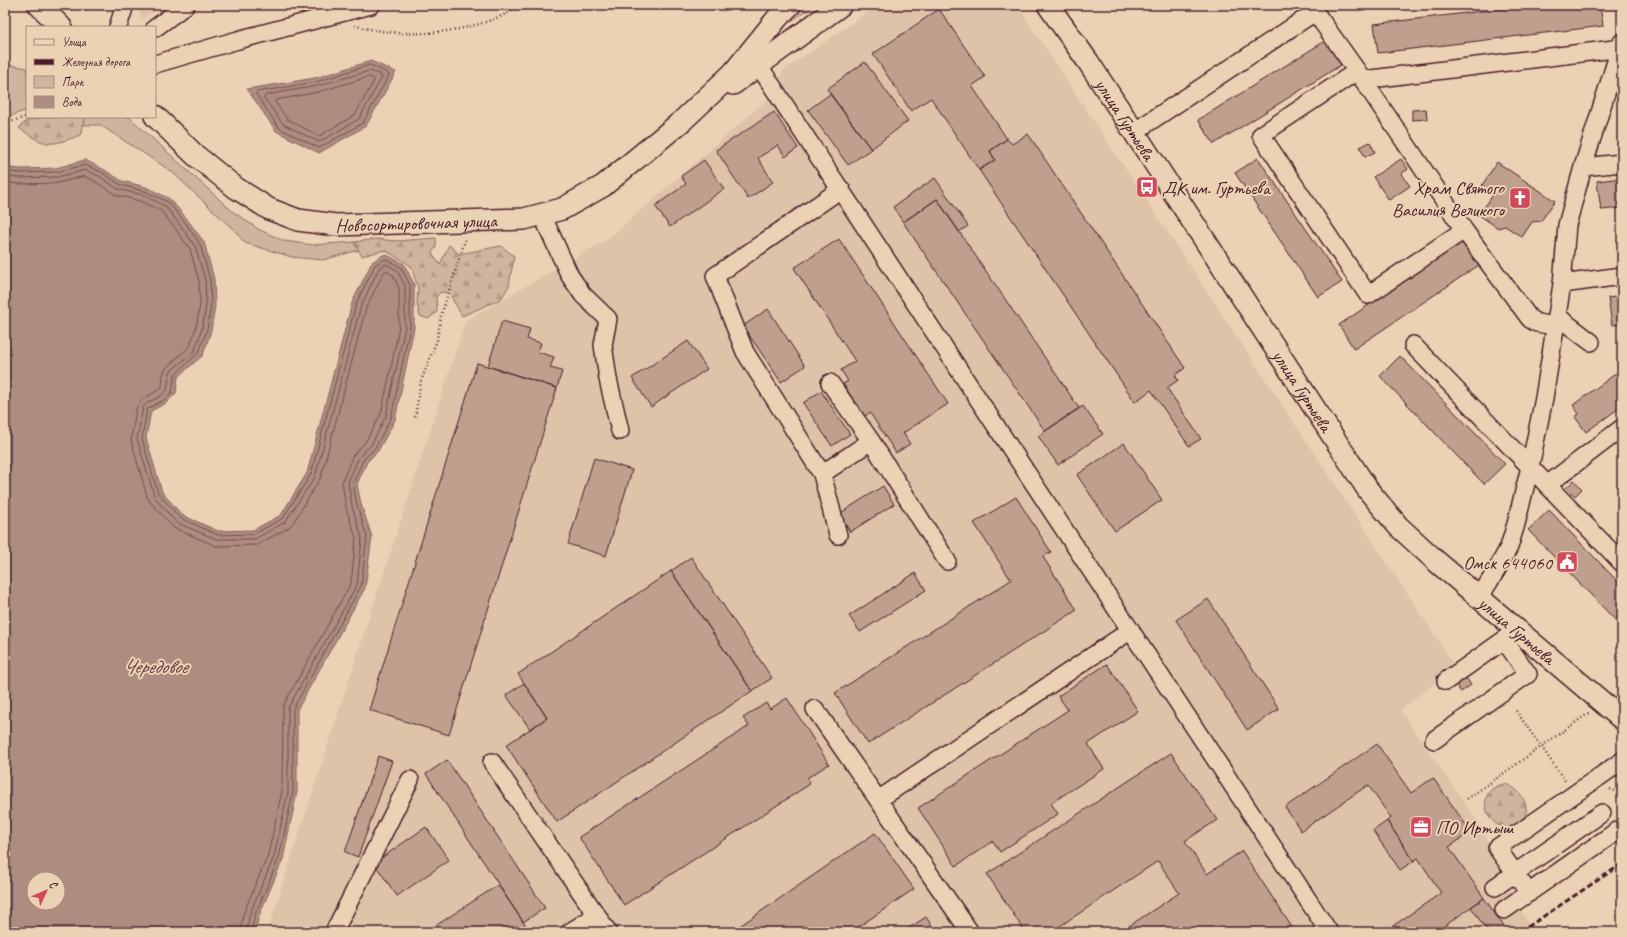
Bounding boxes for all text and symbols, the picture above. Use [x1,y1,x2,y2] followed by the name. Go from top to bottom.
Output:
[26,26,156,118] legend
[62,34,87,50] text: Улица
[62,54,131,70] text: Железная дорога
[1089,73,1162,167] street label: улица Гуртьева
[62,74,85,90] text: Парк
[62,94,83,110] text: Вода
[1134,174,1160,200] bus stop icon: ДК им. Гуртьева
[1162,176,1272,200] place label: ДК им. Гуртьева
[1392,176,1506,222] place label: Храм Святого Василия Великого
[1507,185,1533,211] church icon: Храм Святого Василия Великого
[335,209,499,238] street label: Новосортировочная улица
[1266,344,1339,438] street label: улица Гуртьева
[1554,549,1580,575] public building icon: Омск 644060
[1463,551,1553,575] place label: Омск 644060
[1472,591,1561,671] street label: улица Гуртьева
[123,654,191,679] water label: Чередовое
[1408,814,1434,840] office icon: ПО Иртыш
[1436,816,1514,840] place label: ПО Иртыш
[26,871,66,911] north arrow
[46,877,61,892] text: С

